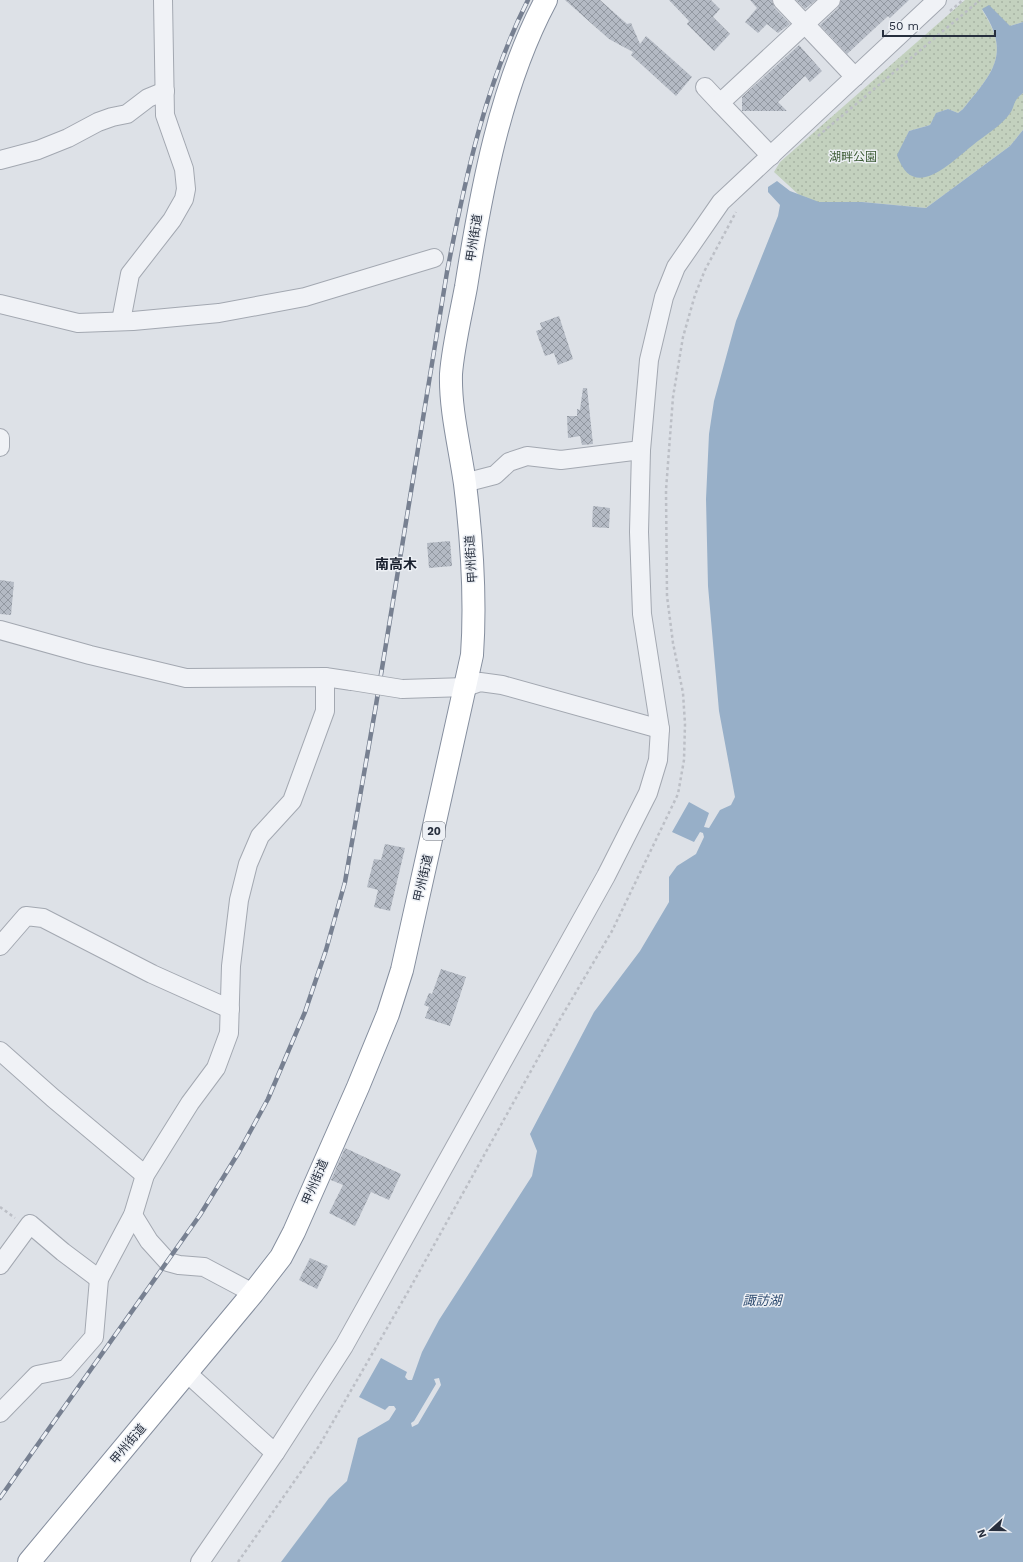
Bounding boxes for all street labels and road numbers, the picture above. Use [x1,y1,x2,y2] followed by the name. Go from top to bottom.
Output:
[463,213,485,263] street label: 甲州街道
[462,535,480,583] street label: 甲州街道
[423,822,445,840] road number: 20
[411,853,435,903] street label: 甲州街道
[299,1157,331,1207] street label: 甲州街道
[107,1421,149,1467] street label: 甲州街道

